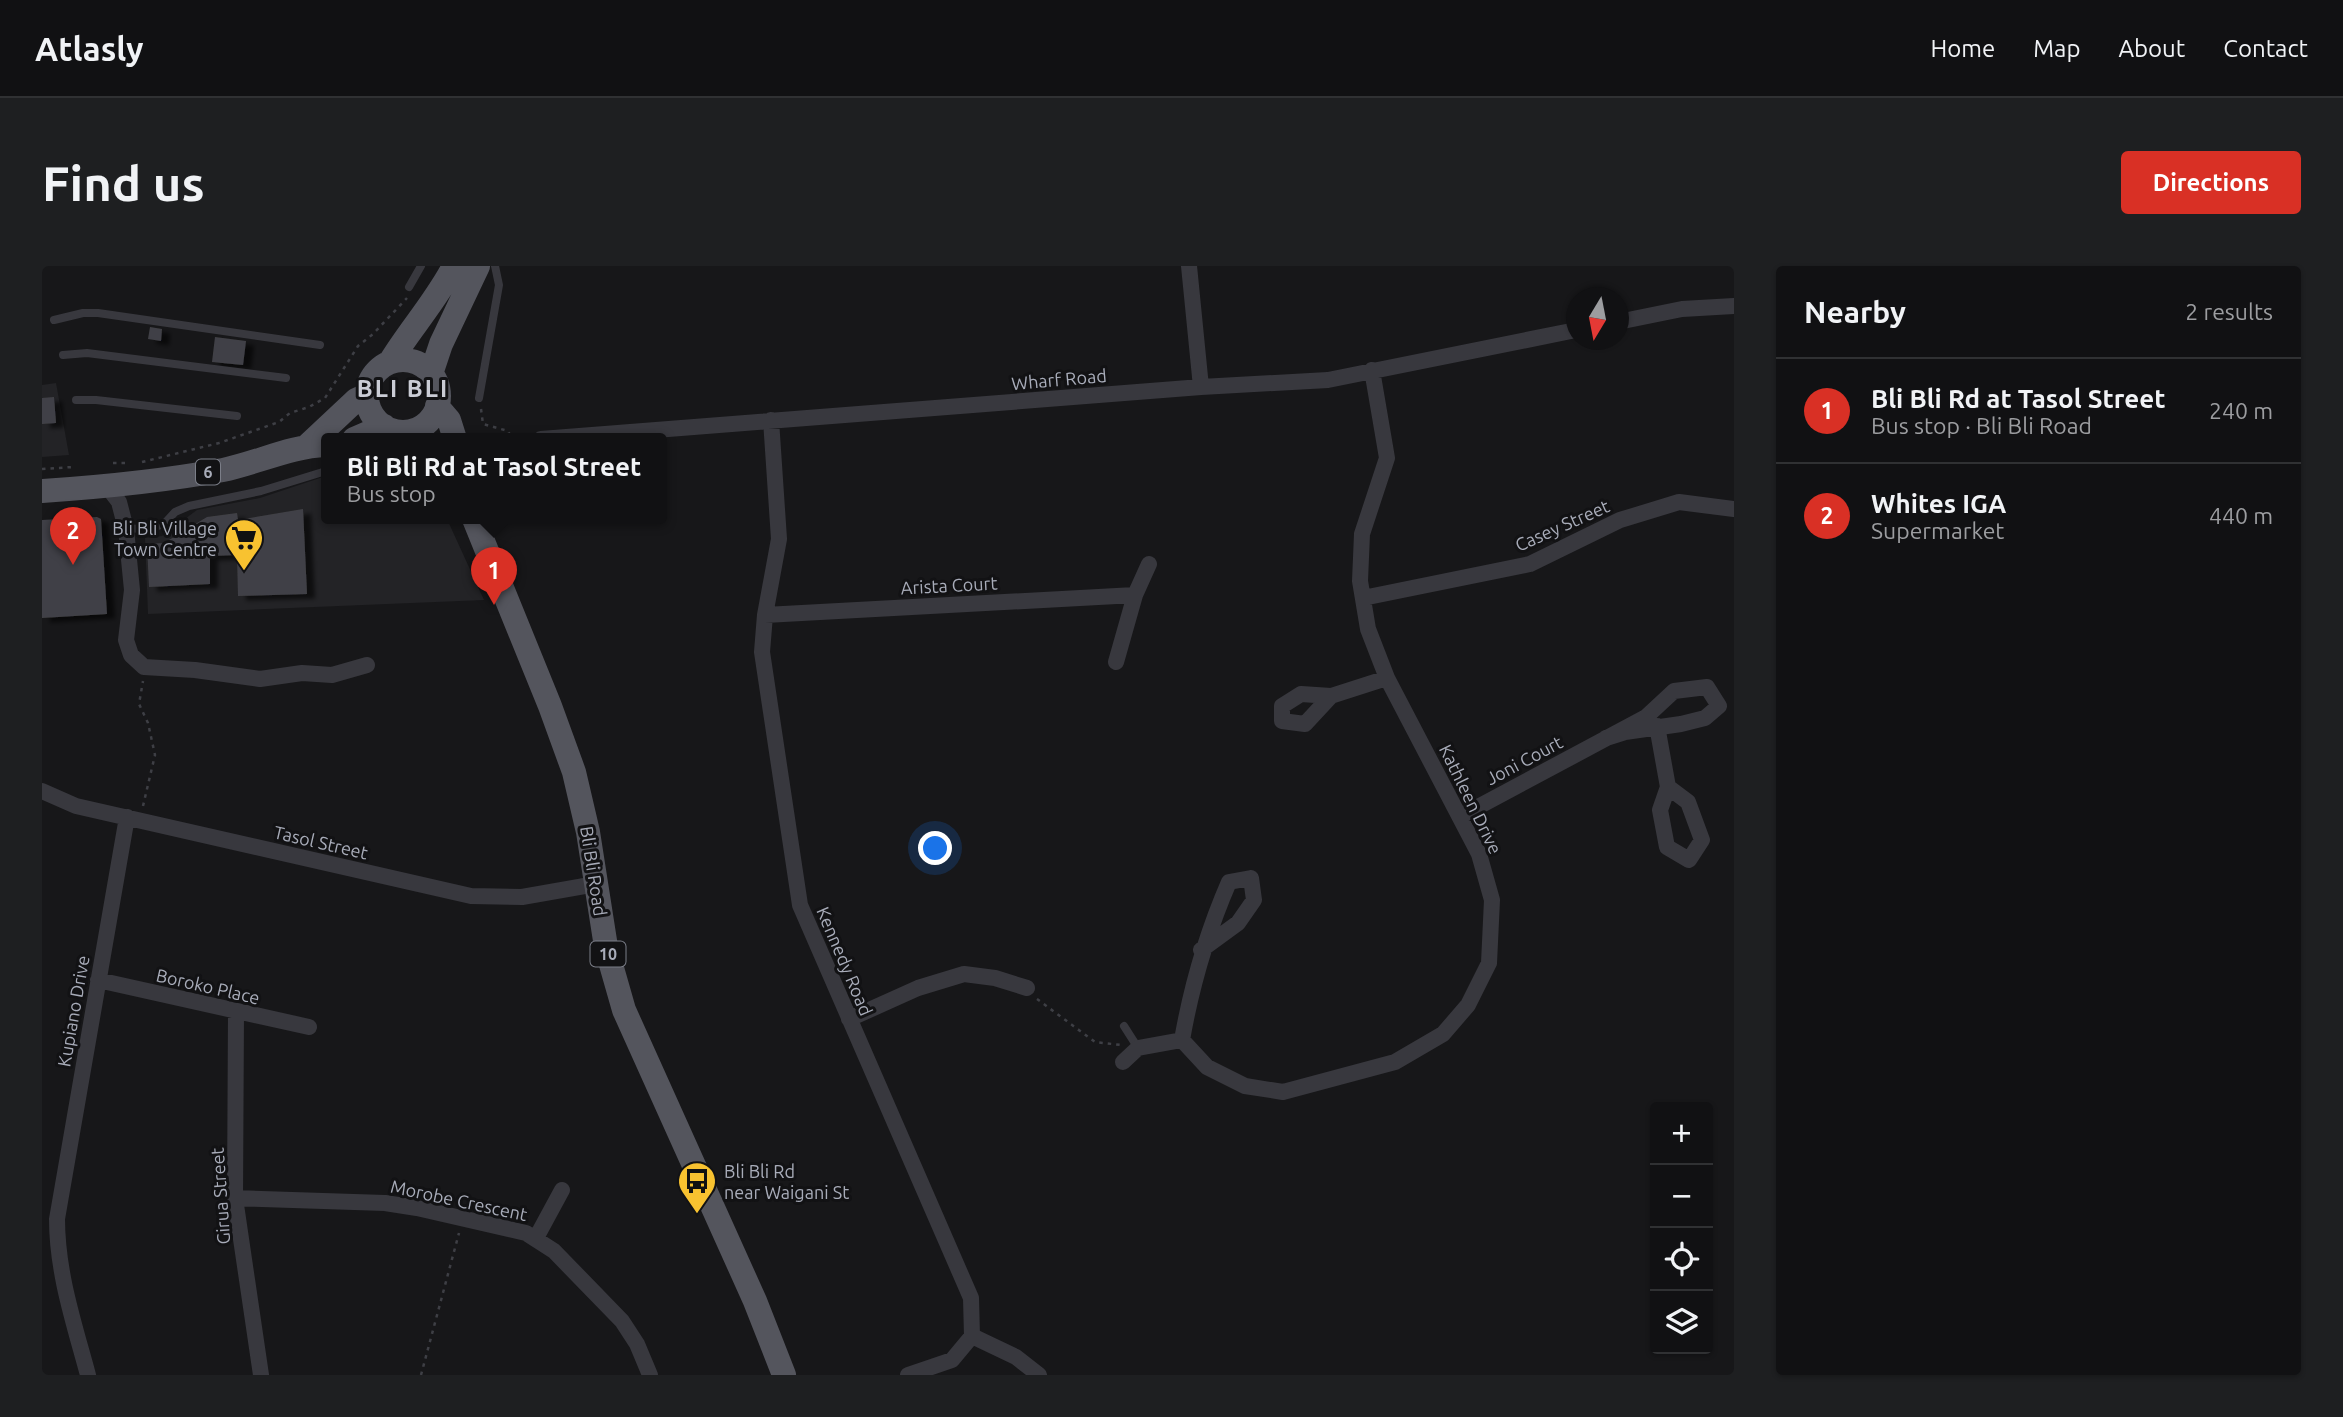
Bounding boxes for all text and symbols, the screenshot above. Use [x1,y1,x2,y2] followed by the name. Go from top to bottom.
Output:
[35,30,144,67] text: Atlasly
[1930,35,1995,62] text: Home
[2033,35,2080,62] text: Map
[2118,35,2185,62] text: About
[2223,35,2308,62] text: Contact
[2121,151,2301,214] button: Directions
[42,155,205,210] text: Find us
[1566,287,1629,350] north arrow
[1804,295,1906,329] text: Nearby
[2185,299,2273,324] text: 2 results
[1011,365,1107,393] street label: Wharf Road
[357,375,449,402] district label: BLI BLI
[1871,384,2165,413] text: Bli Bli Rd at Tasol Street
[1821,398,1833,423] text: 1
[2209,398,2273,423] text: 240 m
[1871,413,2092,438] text: Bus stop · Bli Bli Road
[321,433,667,524] popup
[347,452,641,481] text: Bli Bli Rd at Tasol Street
[196,460,220,484] road number: 6
[347,481,436,506] text: Bus stop
[1871,489,2006,518] text: Whites IGA
[1512,495,1612,555] street label: Casey Street
[1821,503,1833,528] text: 2
[2209,503,2273,528] text: 440 m
[50,507,96,565] pin: 2
[223,517,265,572] supermarket icon: Bli Bli Village Town Centre
[112,518,217,559] place label: Bli Bli Village Town Centre
[1871,518,2004,543] text: Supermarket
[471,547,517,605] pin: 1
[900,572,998,598] street label: Arista Court
[1482,731,1566,789] street label: Joni Court
[1436,741,1506,857] street label: Kathleen Drive
[272,821,370,863] street label: Tasol Street
[577,825,611,917] street label: Bli Bli Road
[918,831,952,865] your location
[813,904,877,1018] street label: Kennedy Road
[590,942,626,967] road number: 10
[53,954,93,1068] street label: Kupiano Drive
[154,964,262,1008] street label: Boroko Place
[1650,1102,1713,1354] map controls
[1650,1102,1713,1165] button: +
[207,1147,233,1245] street label: Girua Street
[676,1160,718,1215] bus stop icon: Bli Bli Rd near Waigani St
[724,1161,849,1202] place label: Bli Bli Rd near Waigani St
[1650,1165,1713,1228] button: −
[389,1176,529,1224] street label: Morobe Crescent
[1650,1228,1713,1291] button: locate
[1650,1291,1713,1354] button: layers

